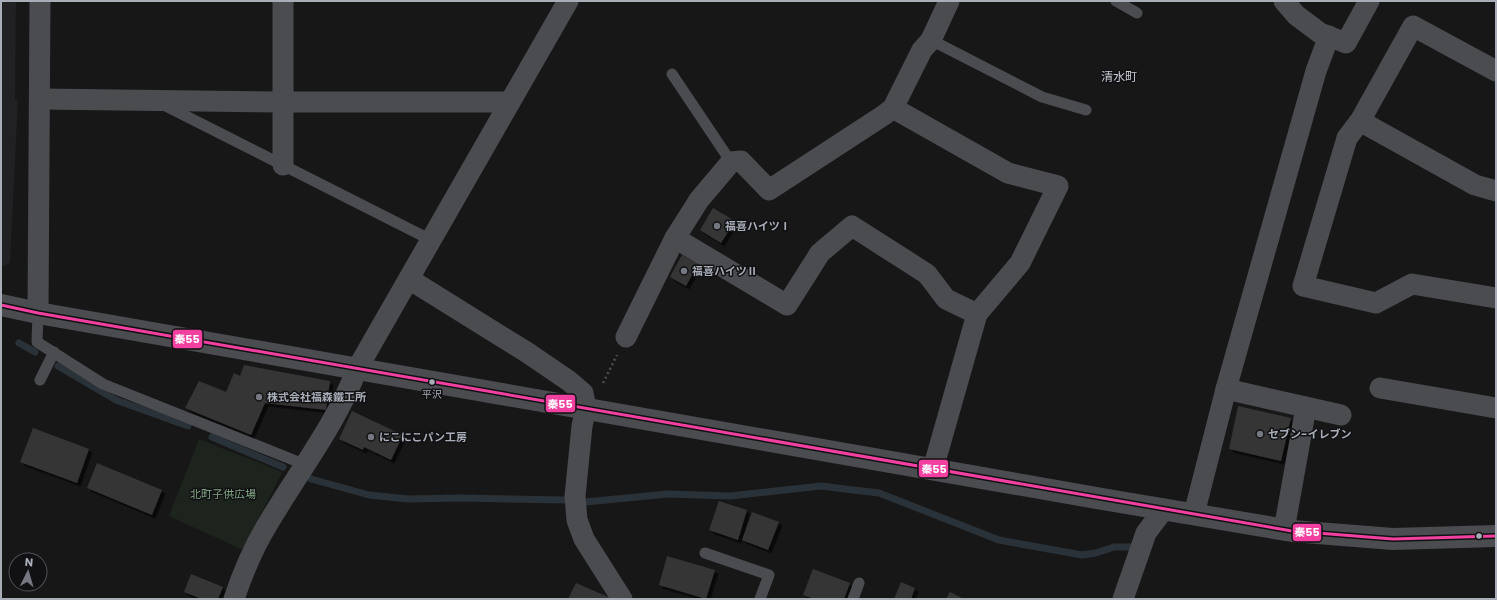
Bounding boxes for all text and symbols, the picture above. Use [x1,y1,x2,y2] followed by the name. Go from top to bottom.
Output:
[1101,68,1137,85] district label: 清水町
[725,218,791,234] place label: 福喜ハイツⅠ
[712,221,722,231] marker: 福喜ハイツⅠ
[692,263,758,279] place label: 福喜ハイツⅡ
[679,266,689,276] marker: 福喜ハイツⅡ
[172,329,203,349] line badge: 秦55
[174,331,200,347] text: 秦55
[427,377,437,387] marker: 平沢
[422,387,442,402] place label: 平沢
[267,389,366,405] place label: 株式会社福森鐵工所
[254,392,264,402] marker: 株式会社福森鐵工所
[545,394,576,413] line badge: 秦55
[547,396,573,412] text: 秦55
[1268,426,1351,442] place label: セブン-イレブン
[379,429,467,445] place label: にこにこパン工房
[1255,429,1265,439] marker: セブン-イレブン
[366,432,376,442] marker: にこにこパン工房
[918,459,949,478] line badge: 秦55
[921,461,947,477] text: 秦55
[190,486,256,502] park label: 北町子供広場
[1292,523,1322,542] line badge: 秦55
[1294,524,1320,540] text: 秦55
[1474,531,1484,541] unlabelled marker
[8,552,48,592] north arrow
[24,554,34,570] text: N

